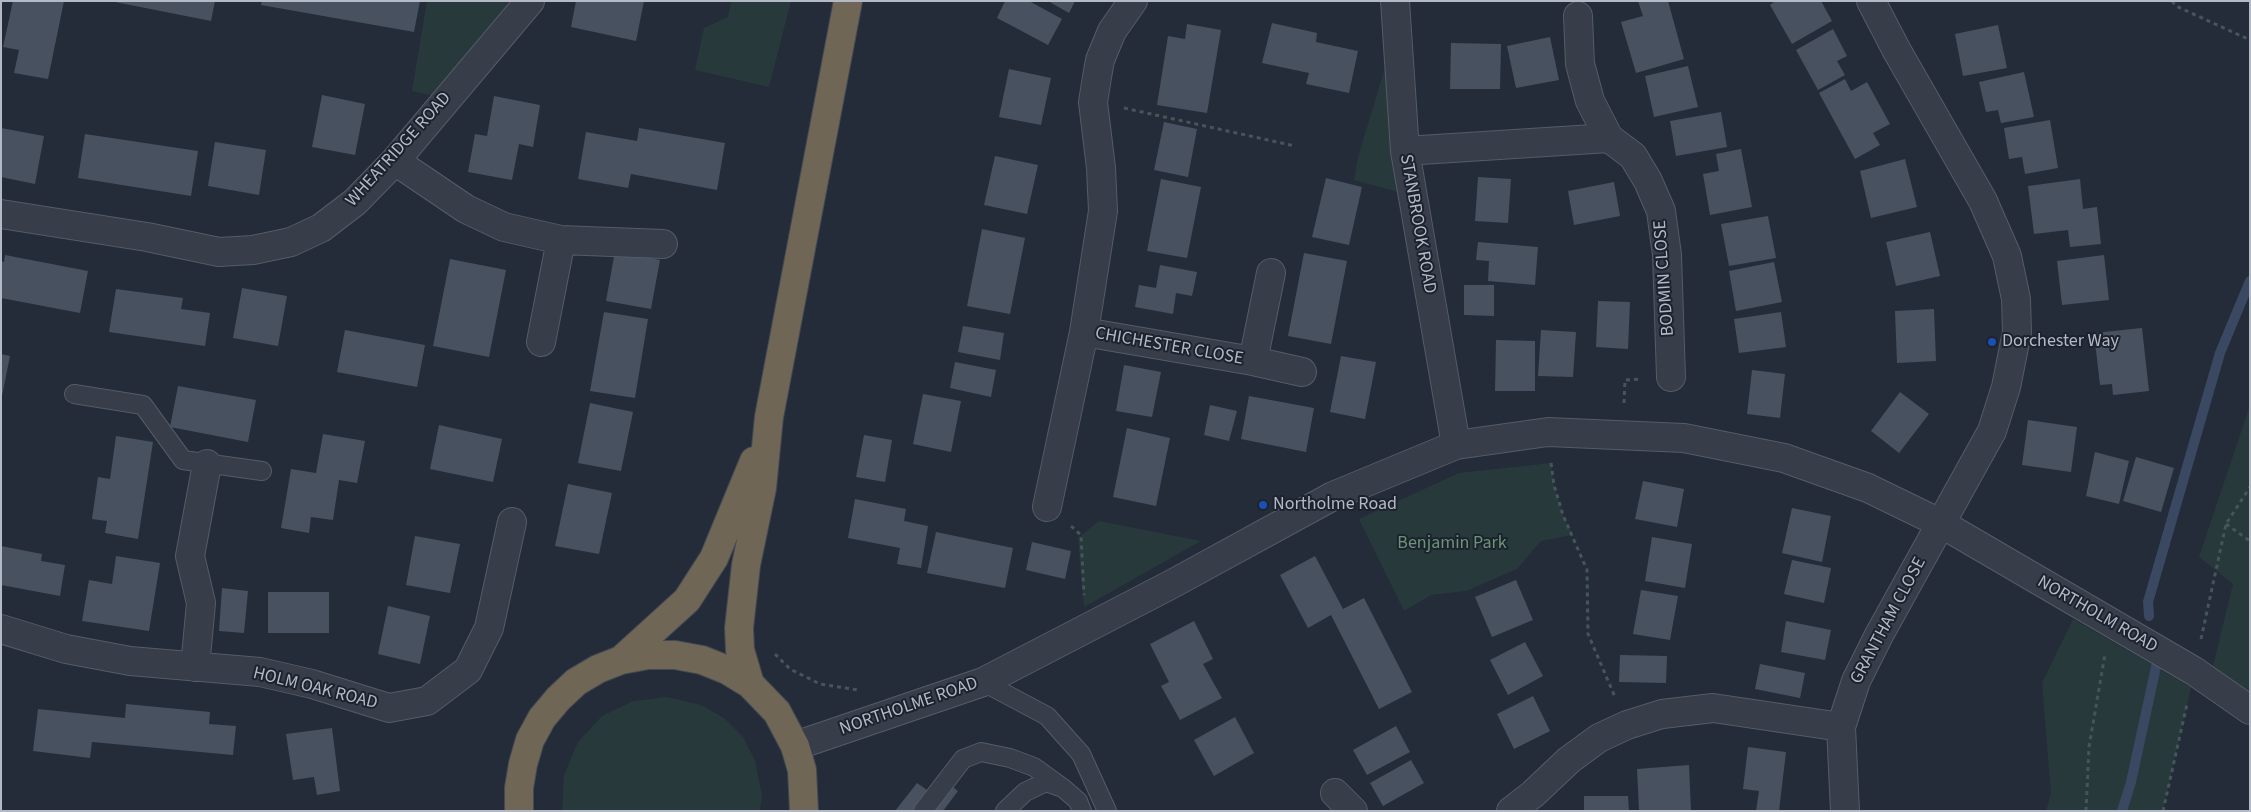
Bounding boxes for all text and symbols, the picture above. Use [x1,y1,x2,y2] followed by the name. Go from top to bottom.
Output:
[342,88,456,212] street label: WHEATRIDGE ROAD
[1394,153,1440,295] street label: STANBROOK ROAD
[1650,219,1680,337] street label: BODMIN CLOSE
[1093,323,1245,371] street label: CHICHESTER CLOSE
[2002,331,2119,353] place label: Dorchester Way
[1986,336,1998,348] marker: Dorchester Way
[1273,494,1397,516] place label: Northolme Road
[1257,499,1269,511] marker: Northolme Road
[1397,533,1507,555] park label: Benjamin Park
[1847,554,1931,688] street label: GRANTHAM CLOSE
[2033,572,2161,658] street label: NORTHOLM ROAD
[251,663,379,715] street label: HOLM OAK ROAD
[837,673,981,741] street label: NORTHOLME ROAD

